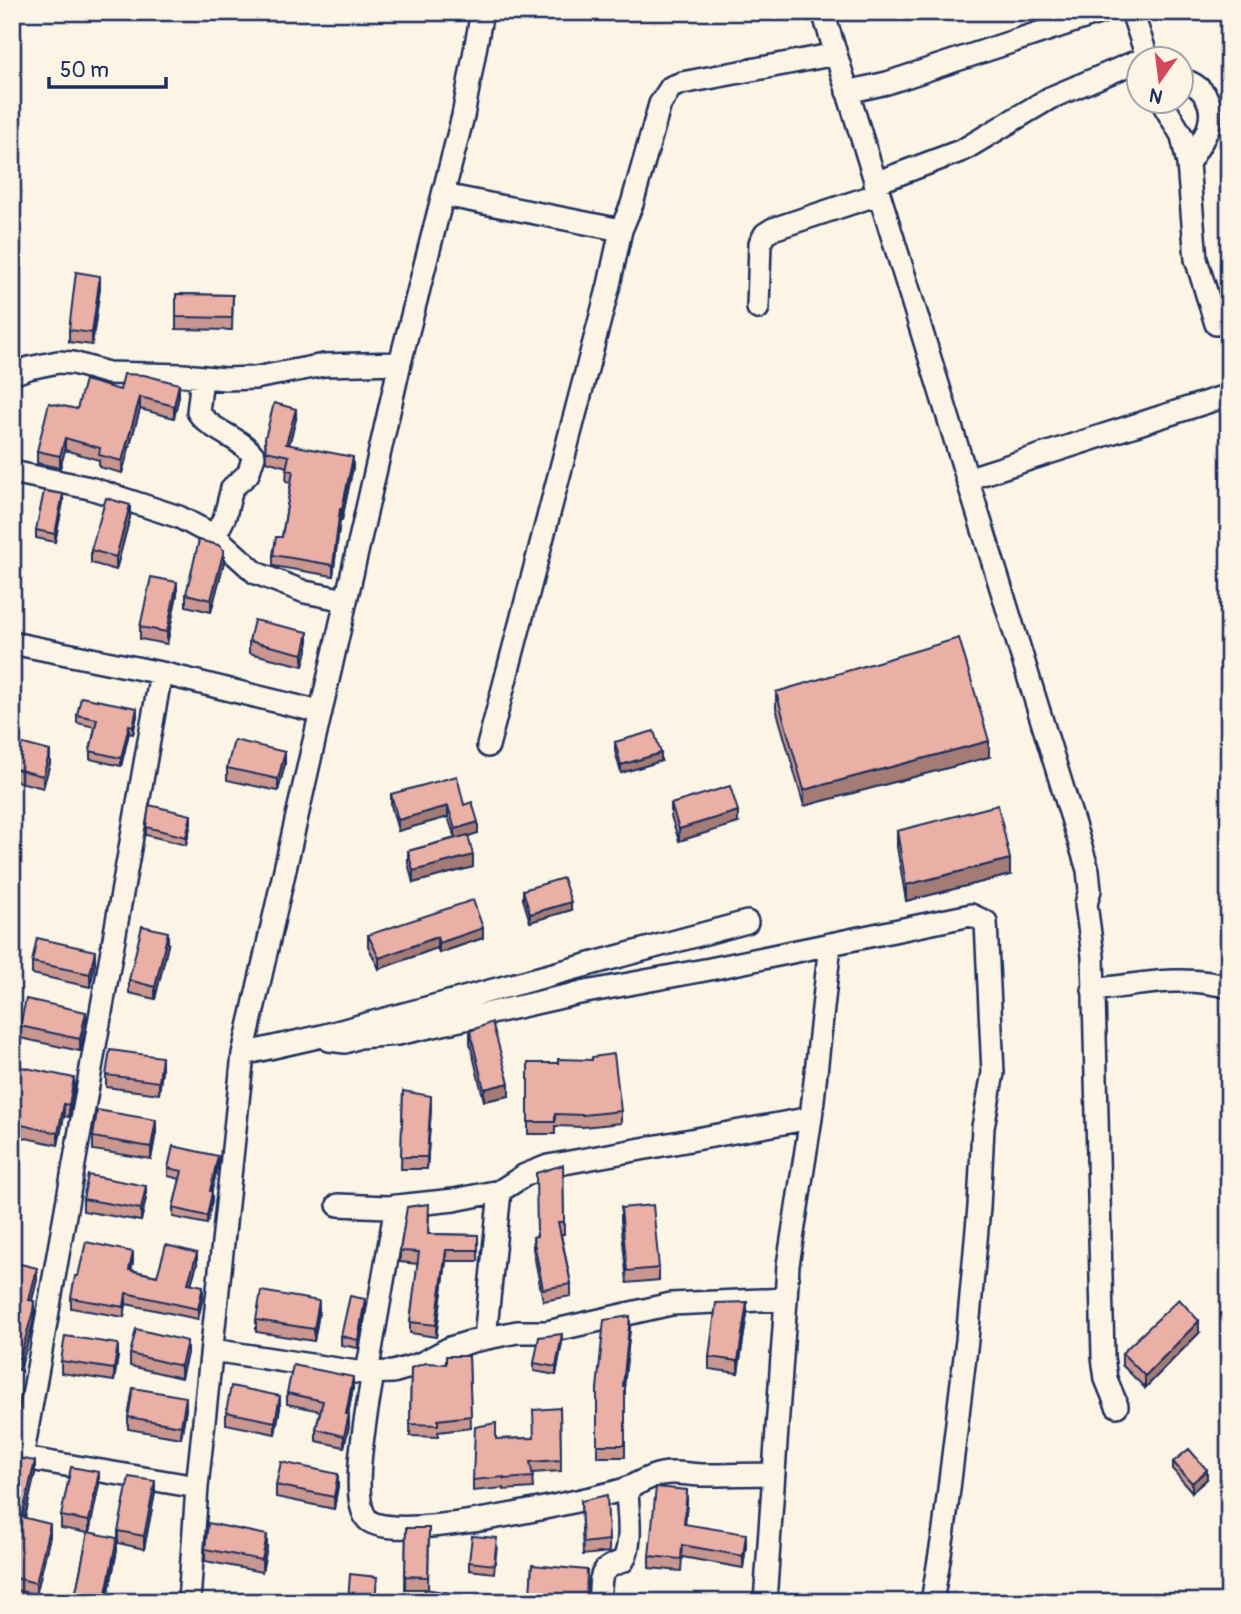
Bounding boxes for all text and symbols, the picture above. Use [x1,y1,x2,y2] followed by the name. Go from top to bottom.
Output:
[49,46,166,90] scale bar
[1126,46,1196,116] north arrow
[60,57,109,84] text: 50 m
[1147,82,1165,109] text: N

